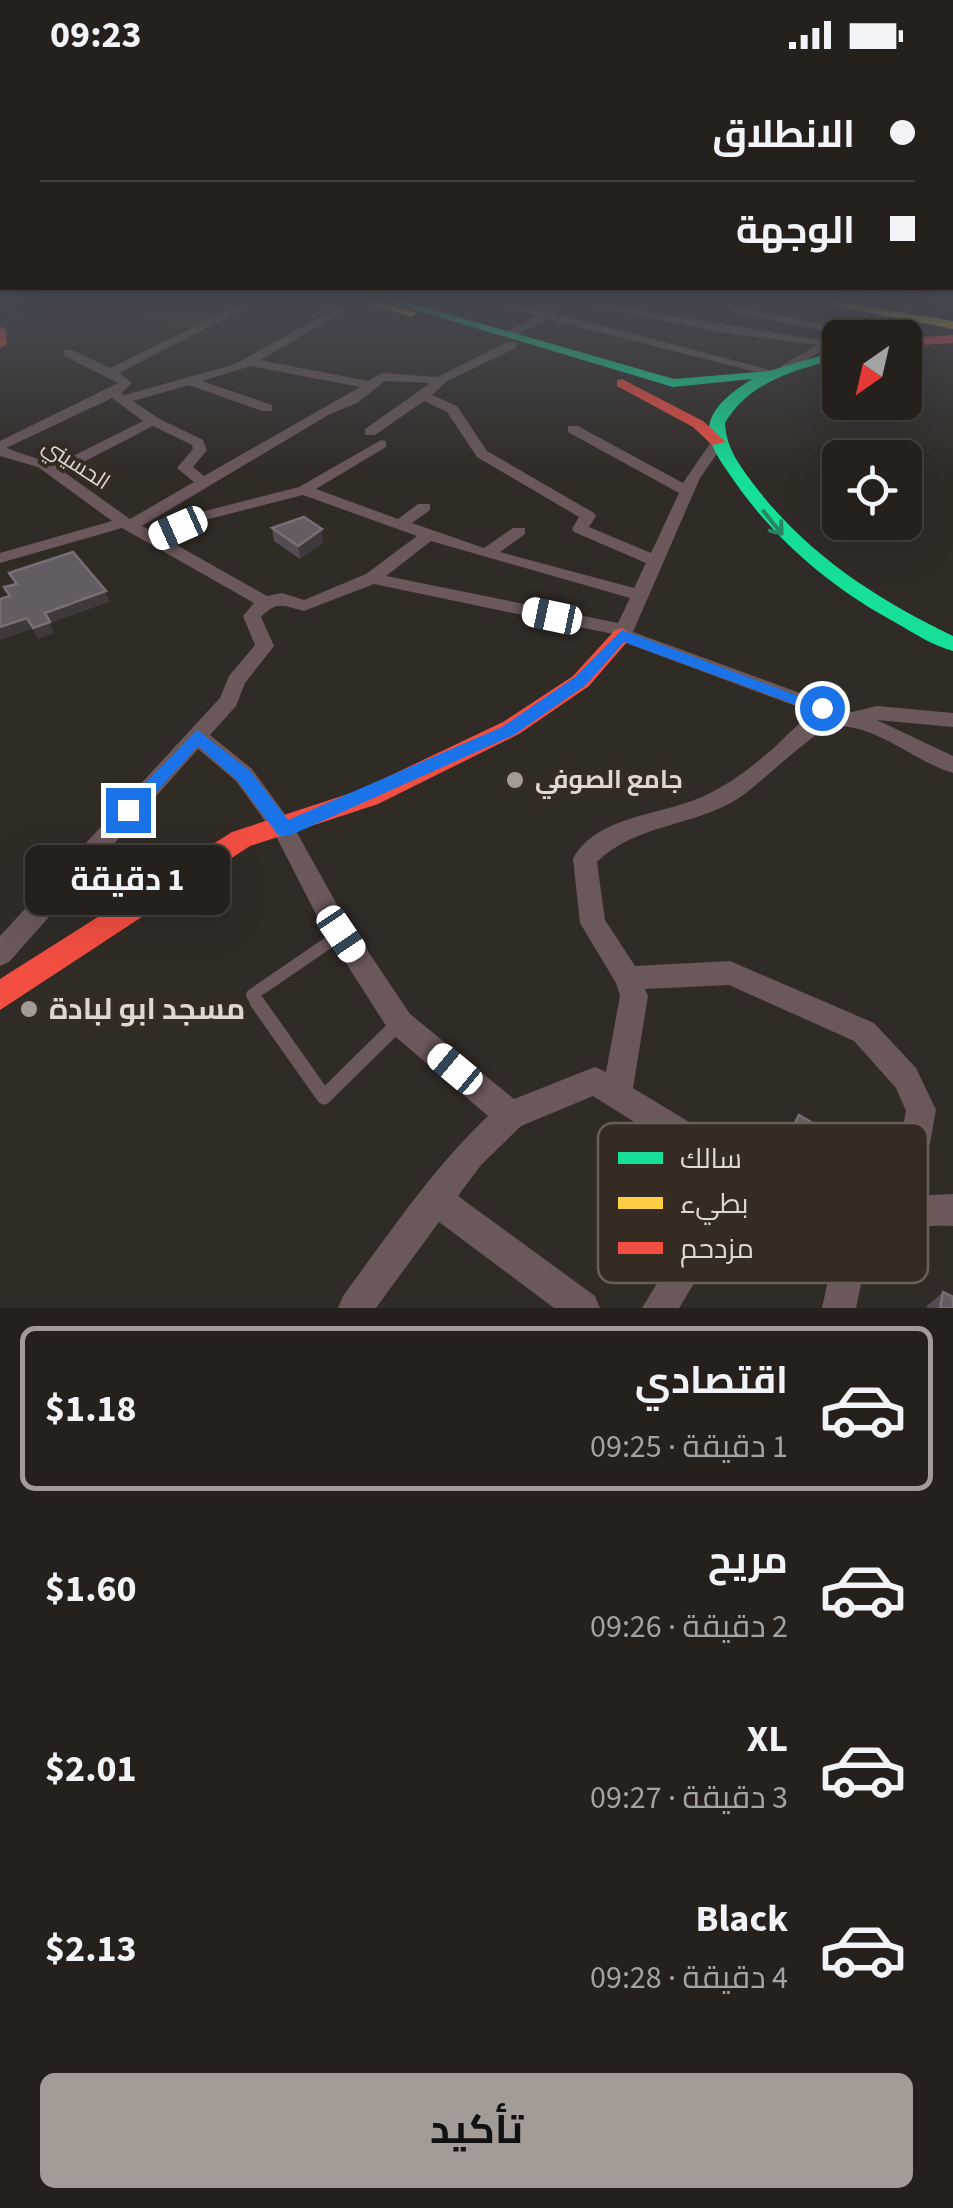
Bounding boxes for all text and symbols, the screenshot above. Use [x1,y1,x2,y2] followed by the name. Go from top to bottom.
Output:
[50,8,142,62] text: 09:23
[712,108,855,162] text: الانطلاق
[736,204,855,258] text: الوجهة
[822,320,922,420] north arrow
[822,320,922,540] map controls
[36,430,116,498] street label: الحسيني
[822,440,922,540] button: locate
[144,502,212,554] car
[762,509,784,535] one-way arrow
[520,595,584,637] car
[800,686,845,731] route start
[535,762,683,799] place label: جامع الصوفي
[504,769,526,791] marker: جامع الصوفي
[106,788,151,833] route end
[26,845,230,915] callout: 1 دقيقة
[71,857,184,903] text: 1 دقيقة
[312,901,370,967] car
[49,988,245,1031] place label: مسجد ابو لبادة
[18,998,40,1020] marker: مسجد ابو لبادة
[422,1038,488,1100] car
[598,1123,928,1283] legend
[680,1139,742,1179] text: سالك
[680,1184,748,1225] text: بطيء
[680,1229,754,1269] text: مزدحم
[635,1354,788,1408] text: اقتصادي
[818,1364,908,1454] icon: car
[45,1382,137,1436] text: $1.18
[590,1424,788,1470] text: 1 دقيقة · 09:25
[708,1534,788,1588] text: مريح
[818,1544,908,1634] icon: car
[45,1562,137,1616] text: $1.60
[590,1604,788,1650] text: 2 دقيقة · 09:26
[747,1712,788,1766] text: XL
[818,1724,908,1814] icon: car
[45,1742,137,1796] text: $2.01
[590,1775,788,1821] text: 3 دقيقة · 09:27
[696,1892,788,1946] text: Black
[818,1904,908,1994] icon: car
[45,1922,137,1976] text: $2.13
[590,1955,788,2001] text: 4 دقيقة · 09:28
[40,2073,913,2188] button: تأكيد

